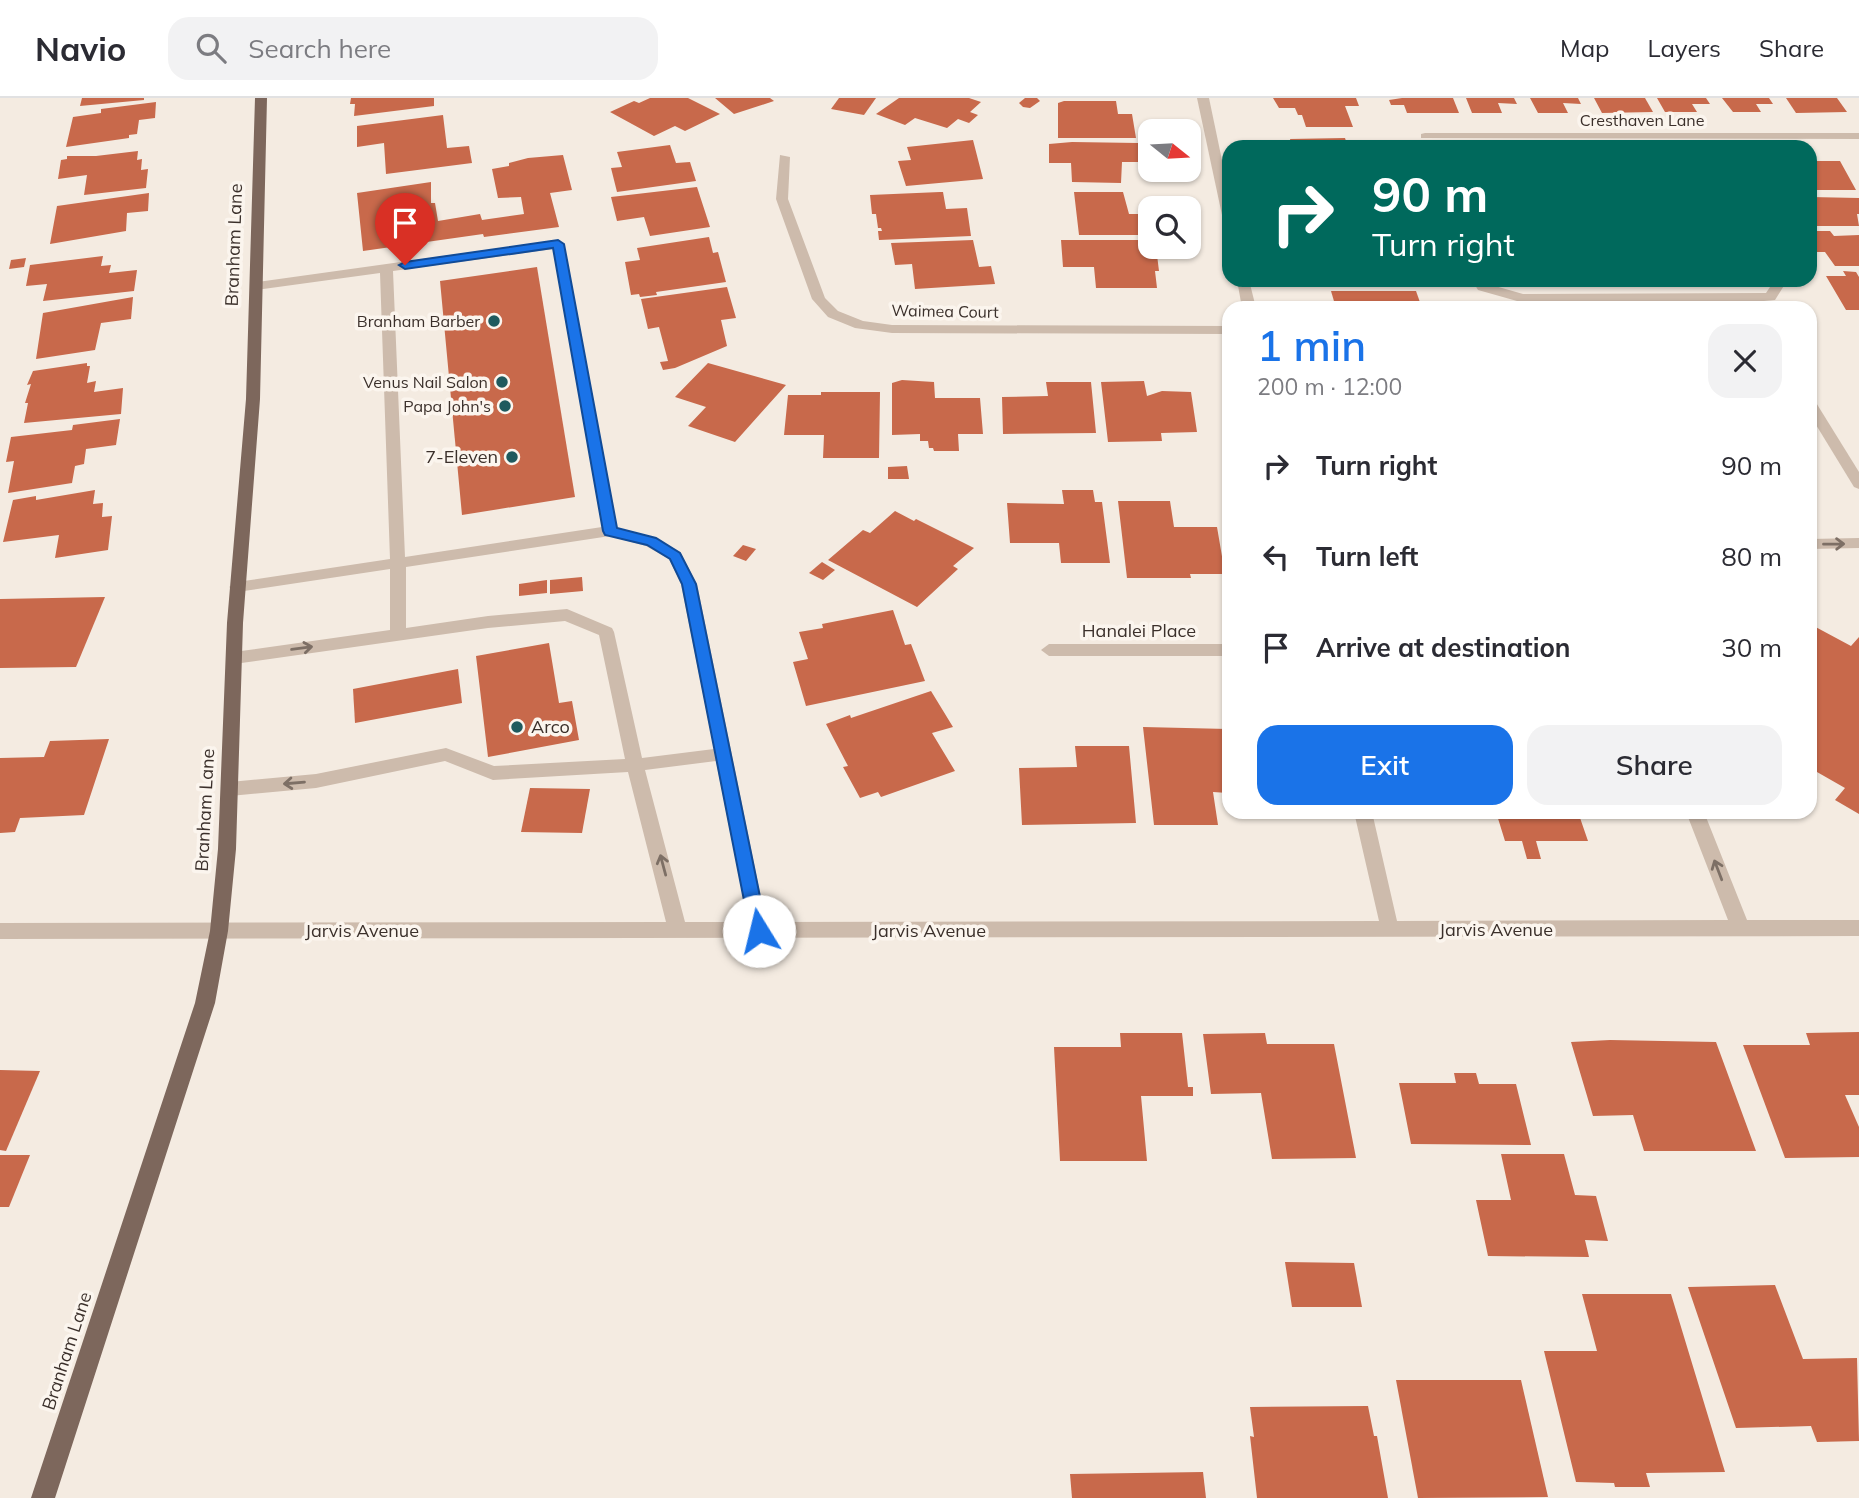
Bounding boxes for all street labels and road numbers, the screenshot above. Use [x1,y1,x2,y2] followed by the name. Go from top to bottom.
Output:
[1580,110,1704,130] street label: Cresthaven Lane
[220,183,247,307] street label: Branham Lane
[891,300,999,322] street label: Waimea Court
[1082,619,1196,642] street label: Hanalei Place
[190,748,219,872] street label: Branham Lane
[1439,918,1553,941] street label: Jarvis Avenue
[305,919,419,942] street label: Jarvis Avenue
[872,919,986,942] street label: Jarvis Avenue
[37,1289,96,1413] street label: Branham Lane

